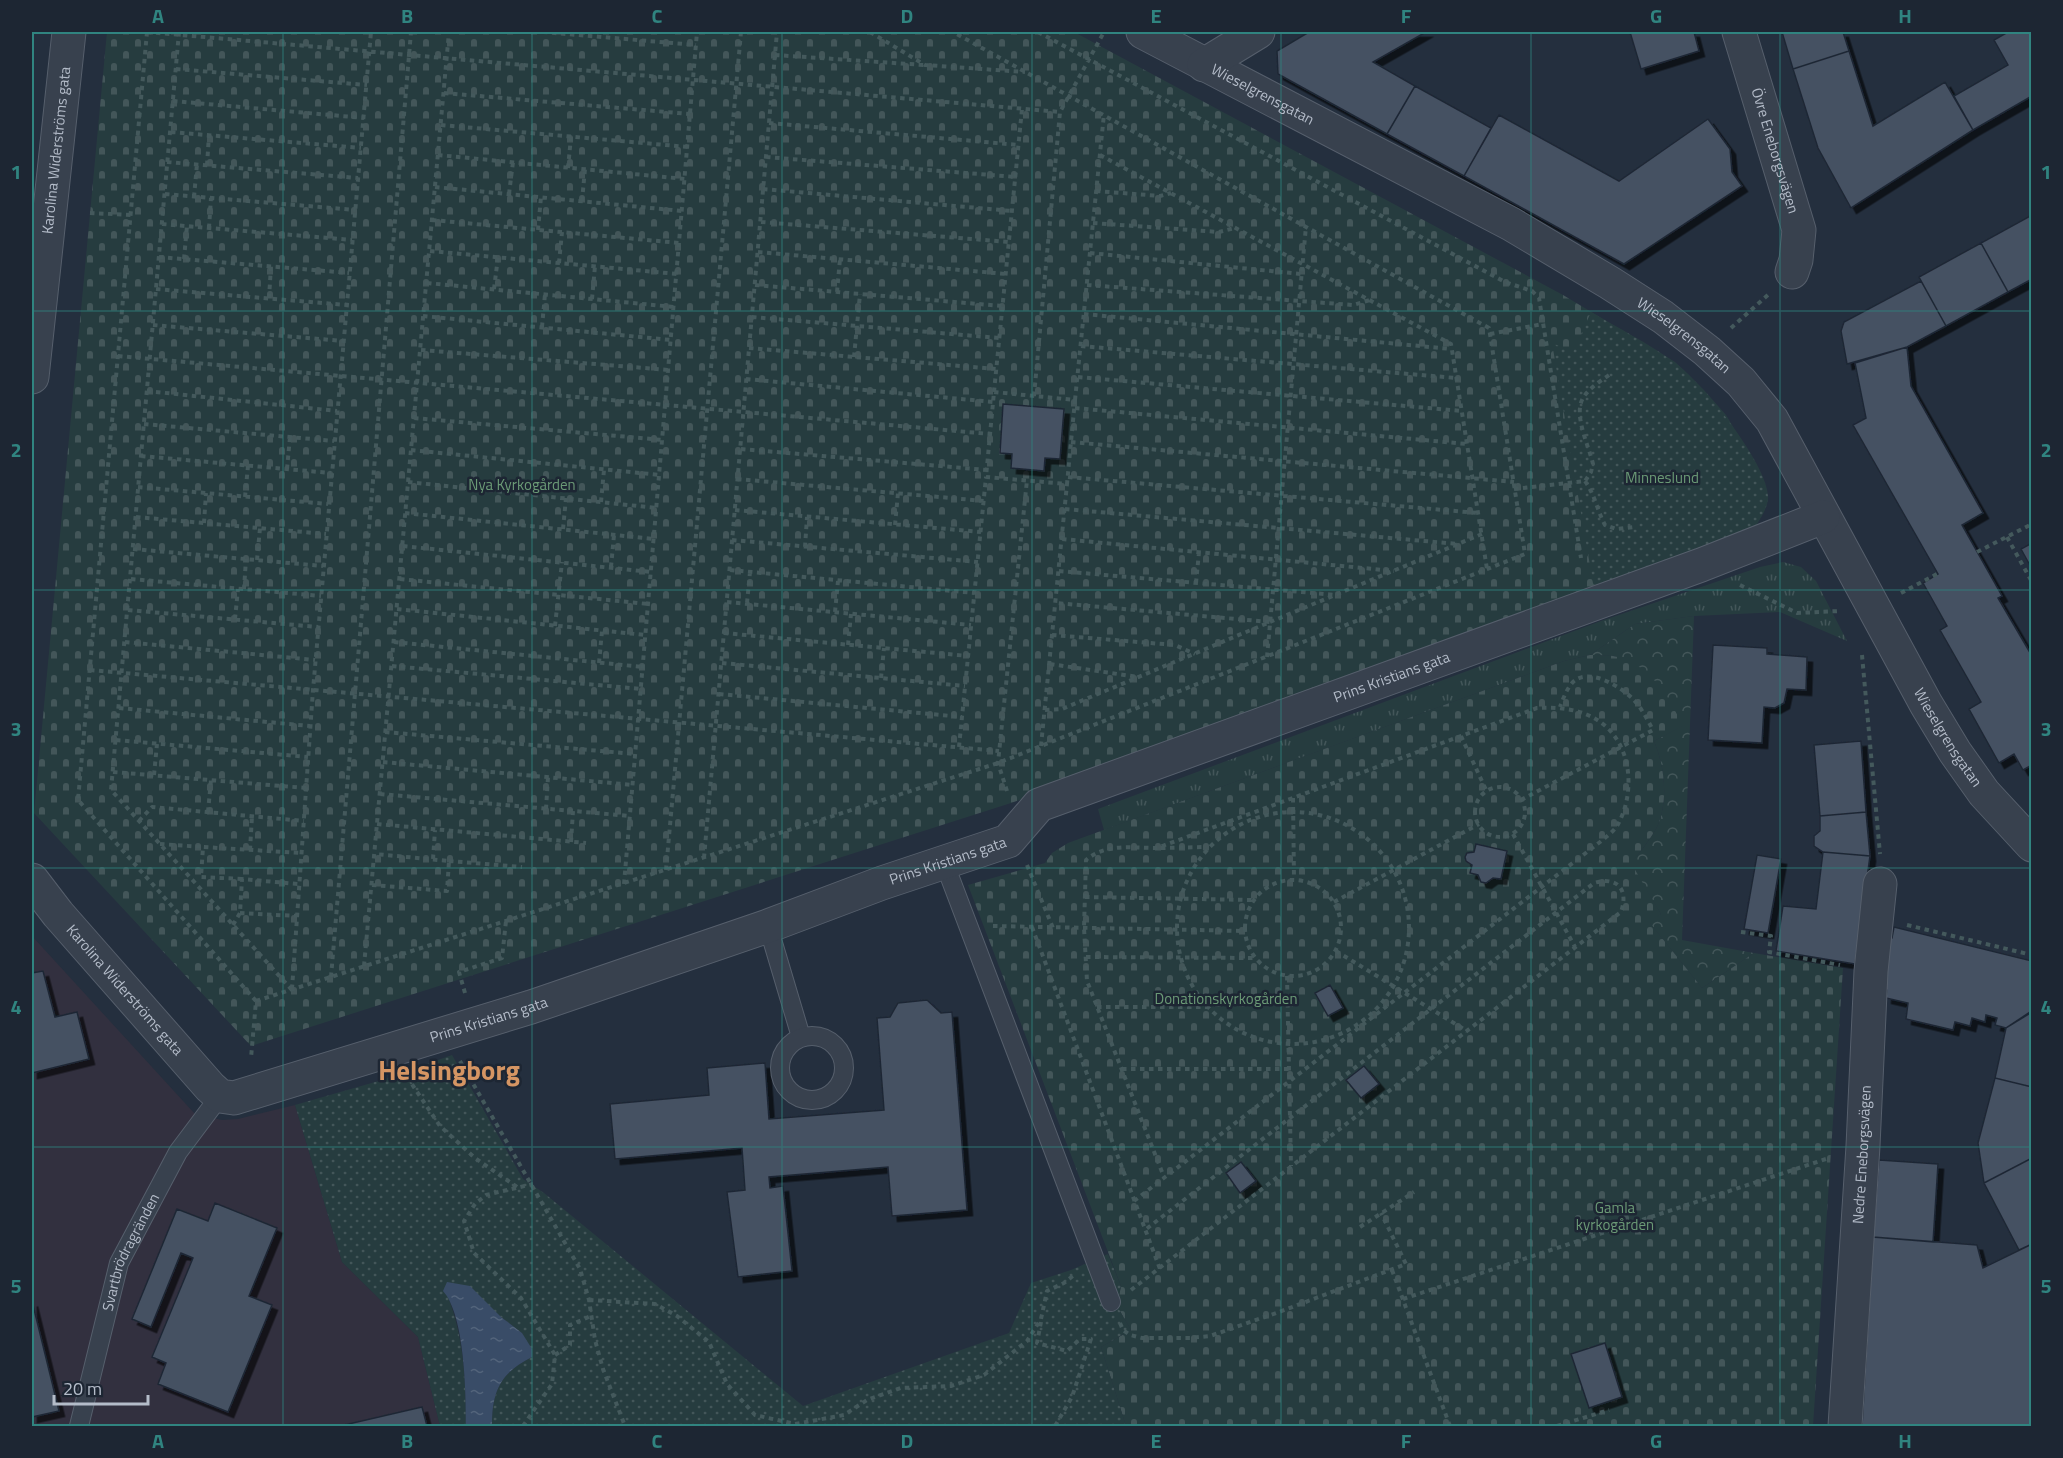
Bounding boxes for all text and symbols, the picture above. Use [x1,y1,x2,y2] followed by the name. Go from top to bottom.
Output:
[152,0,164,31] text: A
[401,0,413,31] text: B
[652,0,663,31] text: C
[901,0,913,31] text: D
[1150,0,1162,31] text: E
[1401,0,1412,31] text: F
[1650,0,1662,31] text: G
[1898,0,1912,31] text: H
[1207,58,1319,130] street label: Wieselgrensgatan
[35,65,76,235] street label: Karolina Widerströms gata
[1746,85,1805,216] street label: Övre Eneborgsvägen
[10,156,22,187] text: 1
[2040,156,2052,187] text: 1
[1633,291,1736,379] street label: Wieselgrensgatan
[10,434,22,465] text: 2
[2040,434,2052,465] text: 2
[1625,466,1699,489] park label: Minneslund
[468,473,576,496] park label: Nya Kyrkogården
[1330,645,1453,708] street label: Prins Kristians gata
[1908,684,1988,792] street label: Wieselgrensgatan
[10,713,22,744] text: 3
[2040,713,2052,744] text: 3
[886,830,1010,891] street label: Prins Kristians gata
[61,919,190,1061] street label: Karolina Widerströms gata
[1155,987,1297,1010] park label: Donationskyrkogården
[427,990,551,1048] street label: Prins Kristians gata
[10,991,22,1022] text: 4
[2040,991,2052,1022] text: 4
[378,1049,520,1090] district label: Helsingborg
[1846,1085,1877,1225] street label: Nedre Eneborgsvägen
[96,1189,165,1313] street label: Svartbrödragränden
[1576,1196,1654,1236] park label: Gamla kyrkogården
[10,1270,22,1301] text: 5
[2040,1270,2052,1301] text: 5
[54,1368,148,1406] scale bar
[63,1375,102,1402] text: 20 m
[152,1425,164,1456] text: A
[401,1425,413,1456] text: B
[652,1425,663,1456] text: C
[901,1425,913,1456] text: D
[1150,1425,1162,1456] text: E
[1401,1425,1412,1456] text: F
[1650,1425,1662,1456] text: G
[1898,1425,1912,1456] text: H

